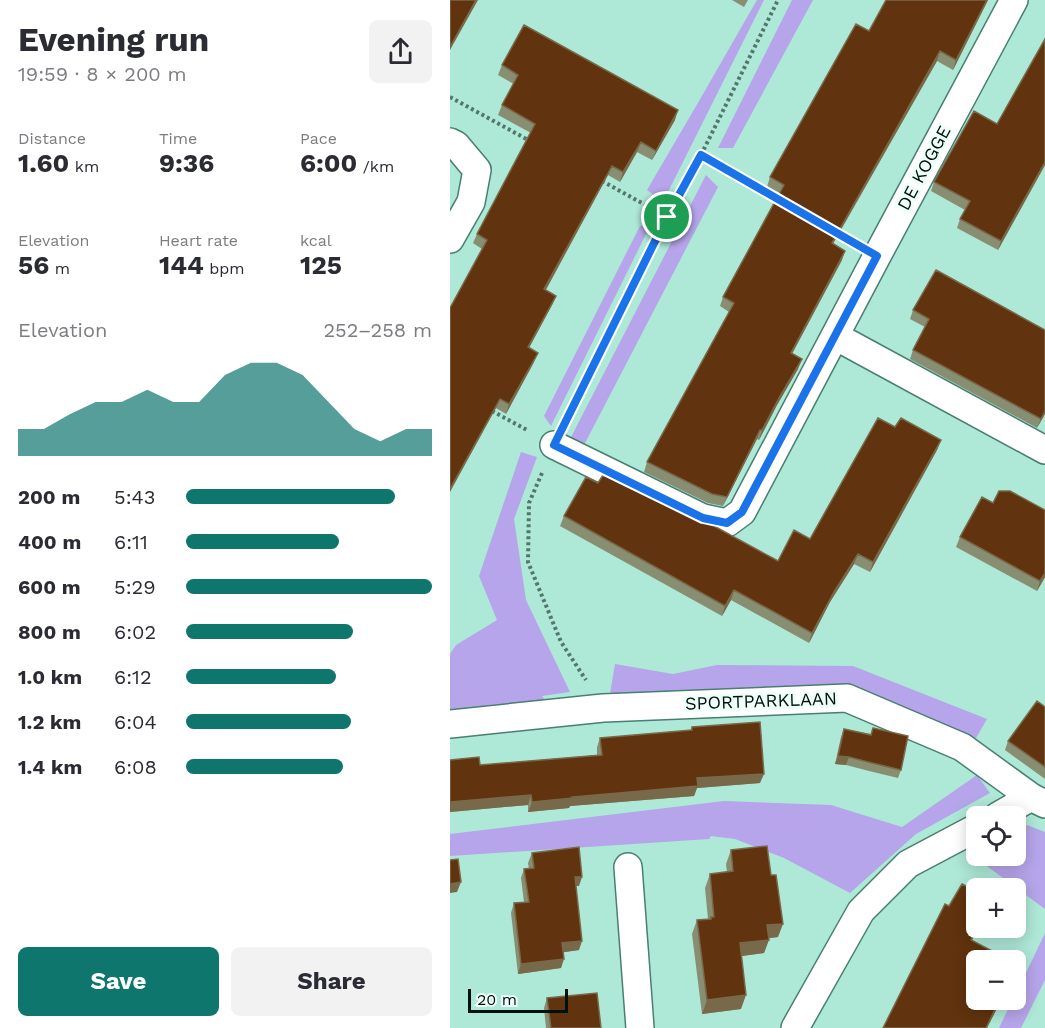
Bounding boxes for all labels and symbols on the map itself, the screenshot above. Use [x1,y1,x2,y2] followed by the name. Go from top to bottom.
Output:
[892,122,955,214] street label: DE KOGGE
[641,191,692,242] pin
[685,687,837,714] street label: SPORTPARKLAAN
[468,986,568,1014] scale bar

